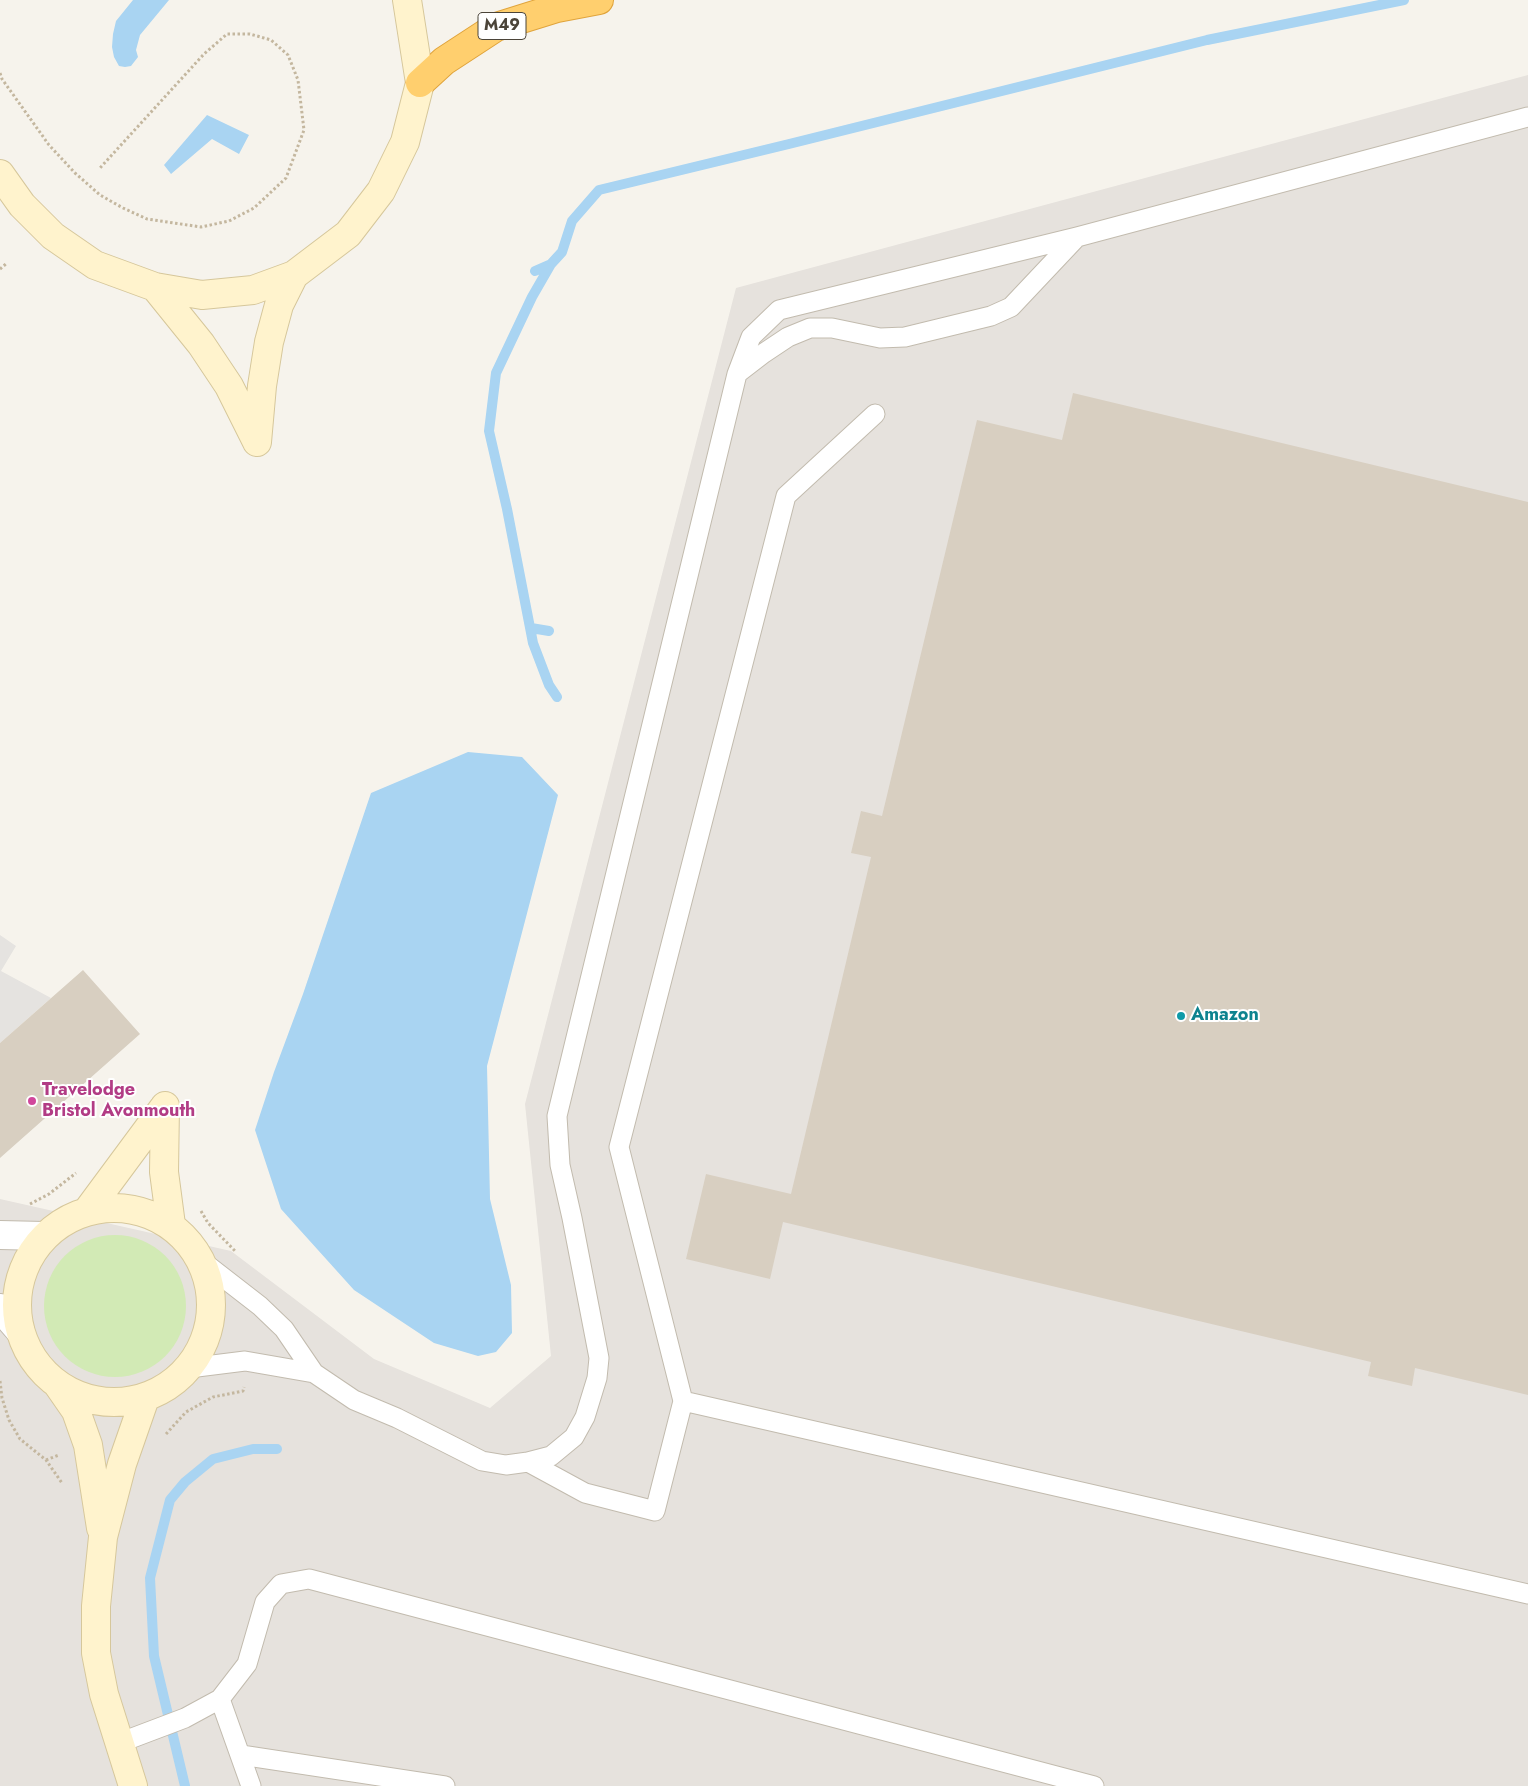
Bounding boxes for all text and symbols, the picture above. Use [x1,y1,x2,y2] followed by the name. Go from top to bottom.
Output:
[478,12,526,40] road number: M49
[1191,1005,1259,1027] place label: Amazon
[1175,1010,1187,1022] marker: Amazon
[42,1080,195,1122] place label: Travelodge Bristol Avonmouth
[26,1095,38,1107] marker: Travelodge Bristol Avonmouth

